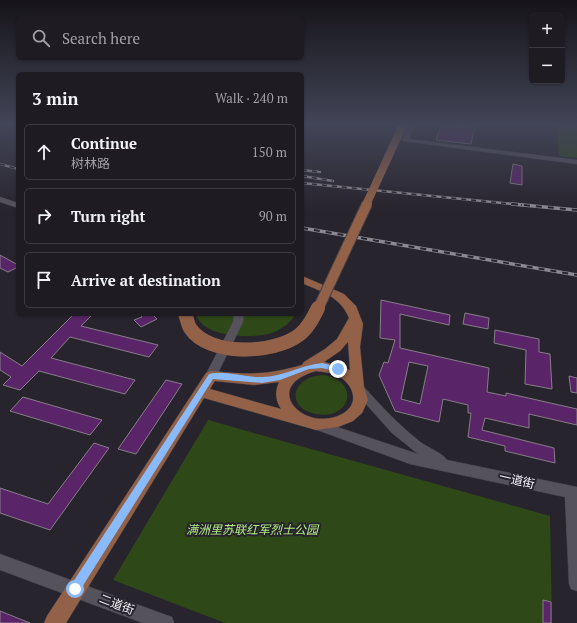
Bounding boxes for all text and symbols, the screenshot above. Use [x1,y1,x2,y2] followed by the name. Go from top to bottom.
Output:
[529,12,565,84] map controls
[529,12,565,48] button: +
[16,16,304,60] search box
[30,27,52,49] icon: search
[62,28,140,48] text: Search here
[529,48,565,84] button: −
[32,87,79,110] text: 3 min
[215,89,288,107] text: Walk · 240 m
[71,133,137,153] text: Continue
[33,141,55,163] icon: ahead
[252,143,287,161] text: 150 m
[71,154,110,172] text: 树林路
[33,205,55,227] icon: right
[71,206,146,226] text: Turn right
[259,207,287,225] text: 90 m
[33,269,55,291] icon: arrive
[71,270,221,290] text: Arrive at destination
[329,360,347,378] route end
[498,469,536,491] street label: 一道街
[186,522,320,537] park label: 满洲里苏联红军烈士公园
[66,580,84,598] route start
[98,591,136,617] street label: 二道街

